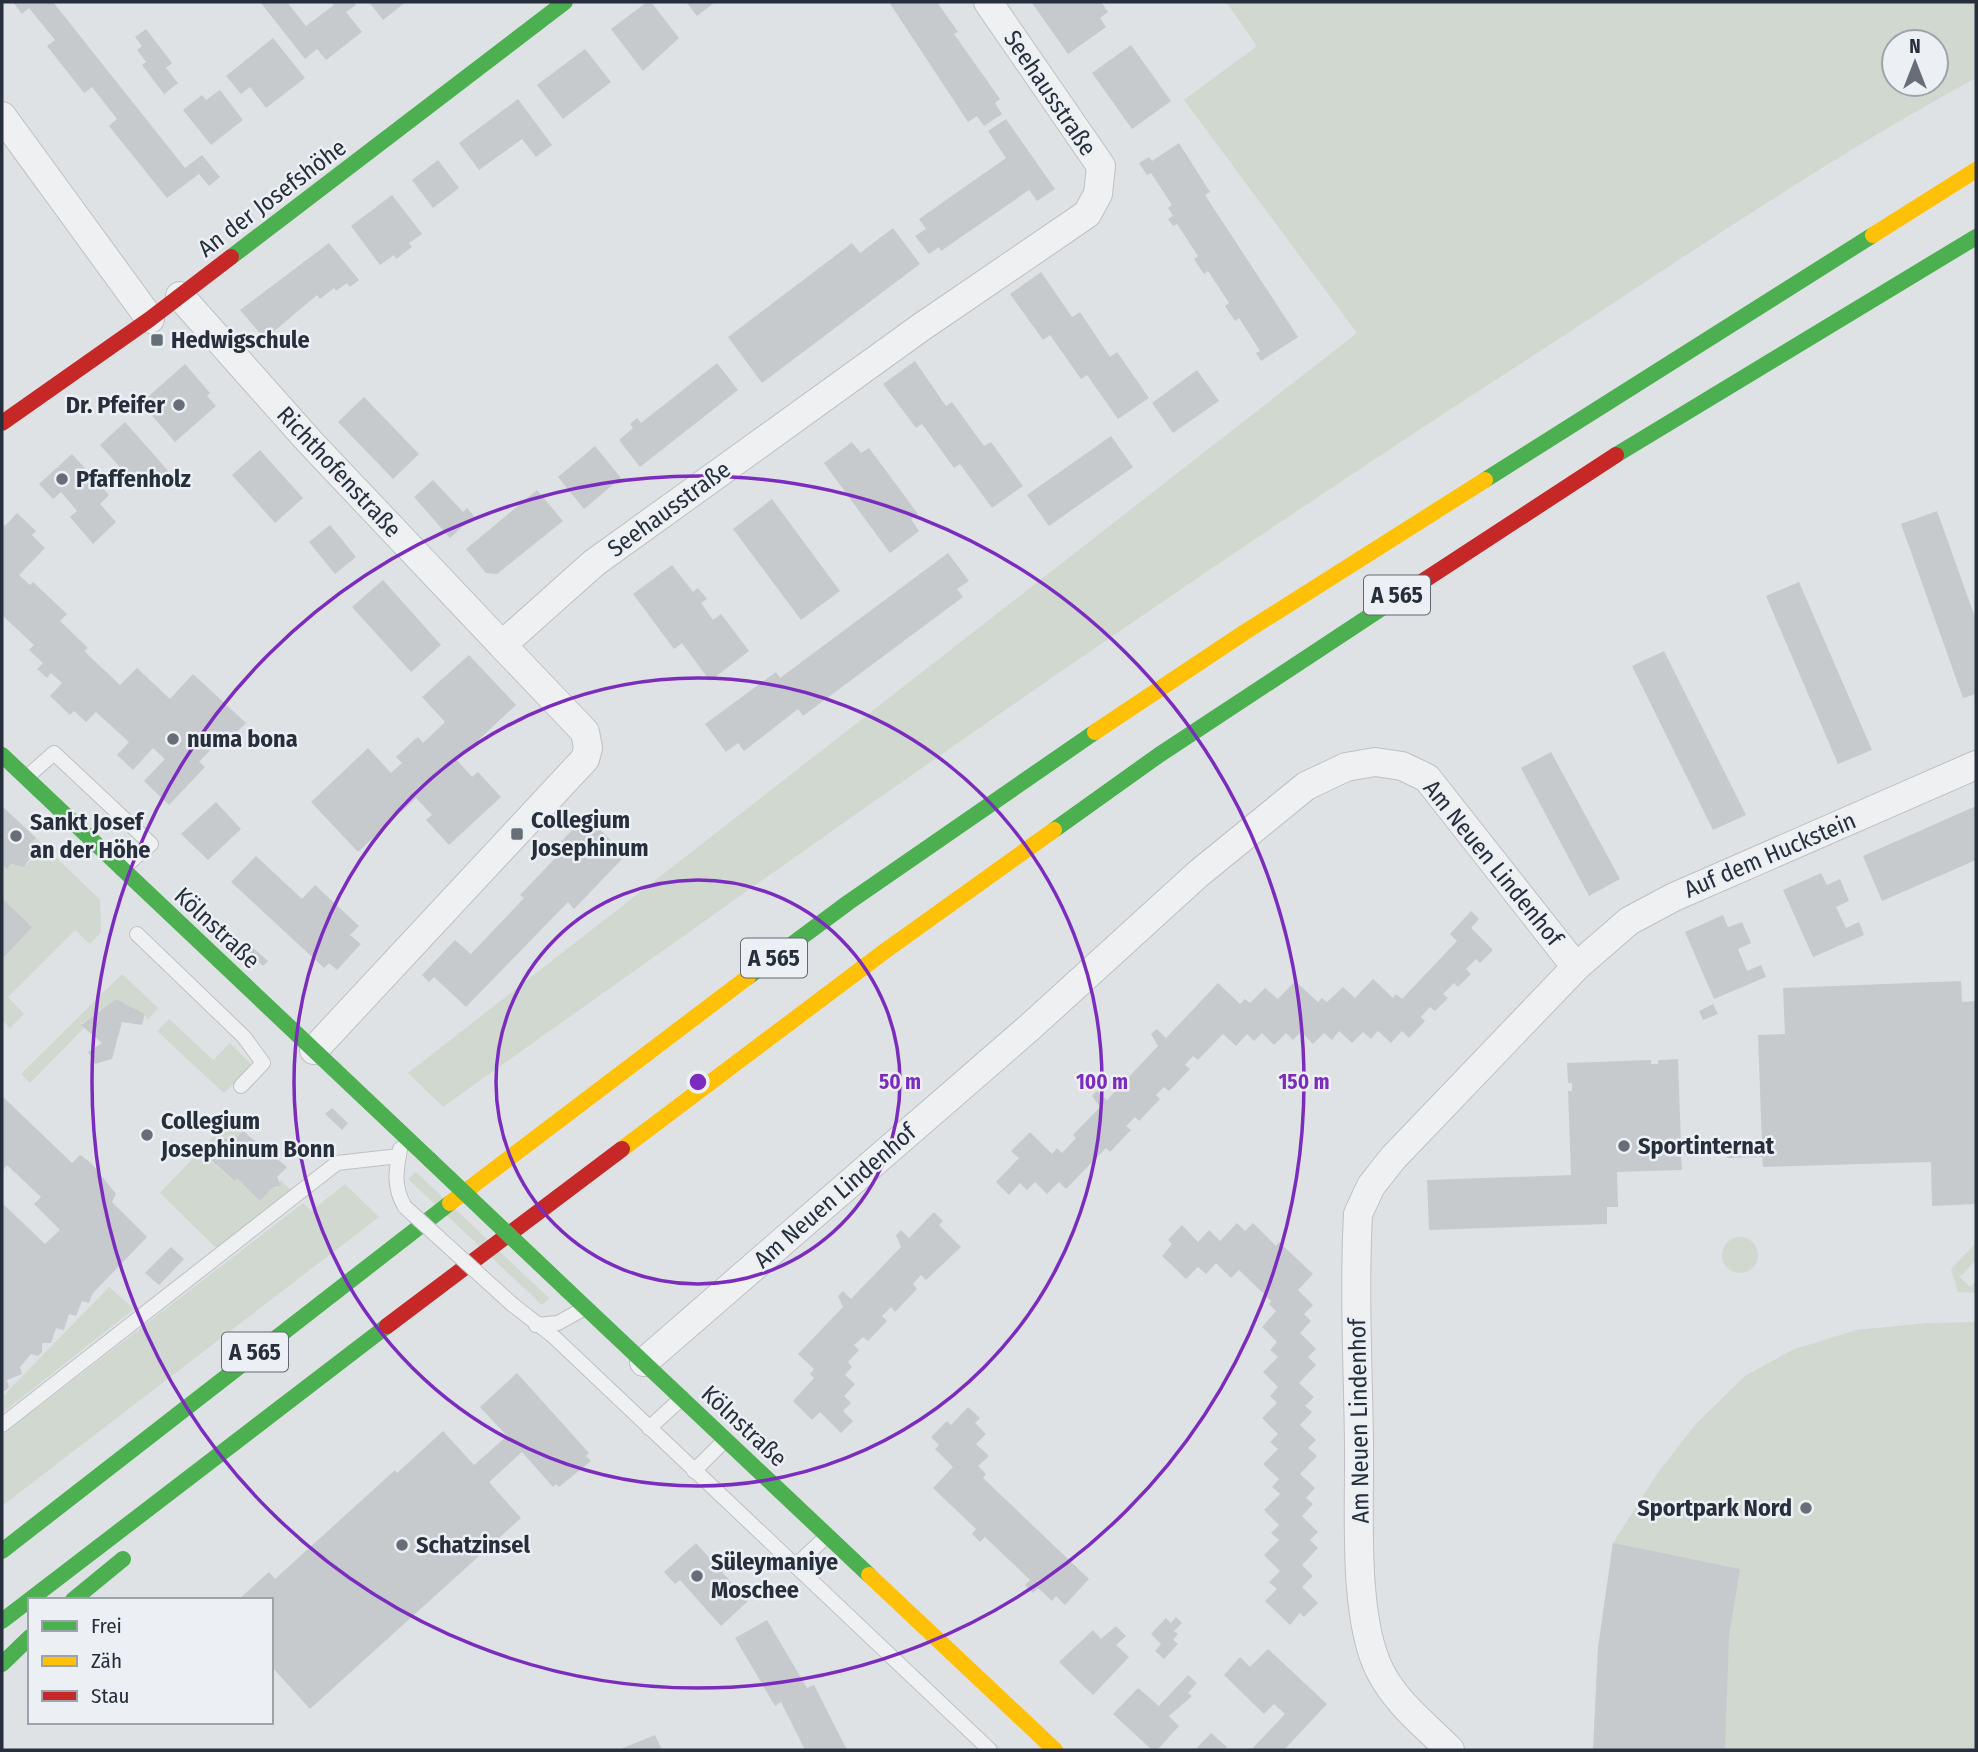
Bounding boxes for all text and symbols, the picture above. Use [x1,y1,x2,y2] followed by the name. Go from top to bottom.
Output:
[998,25,1102,161] street label: Seehausstraße
[1880,28,1950,98] north arrow
[1909,35,1921,58] text: N
[192,133,352,263] street label: An der Josefshöhe
[171,326,310,354] place label: Hedwigschule
[149,332,165,348] marker: Hedwigschule
[66,391,165,419] place label: Dr. Pfeifer
[171,397,187,413] marker: Dr. Pfeifer
[271,401,407,543] street label: Richthofenstraße
[602,455,736,563] street label: Seehausstraße
[76,465,191,493] place label: Pfaffenholz
[54,471,70,487] marker: Pfaffenholz
[1364,576,1430,614] road number: A 565
[187,725,298,753] place label: numa bona
[165,731,181,747] marker: numa bona
[1418,774,1569,953] street label: Am Neuen Lindenhof
[530,806,649,862] place label: Collegium Josephinum
[1680,806,1860,904] street label: Auf dem Huckstein
[30,808,151,864] place label: Sankt Josef an der Höhe
[509,826,525,842] marker: Collegium Josephinum
[8,828,24,844] marker: Sankt Josef an der Höhe
[169,882,265,974] street label: Kölnstraße
[741,939,807,978] road number: A 565
[879,1069,921,1095] text: 50 m
[1076,1069,1128,1095] text: 100 m
[1278,1069,1330,1095] text: 150 m
[686,1070,710,1094] centre of rings
[160,1107,335,1163] place label: Collegium Josephinum Bonn
[748,1117,923,1274] street label: Am Neuen Lindenhof
[139,1127,155,1143] marker: Collegium Josephinum Bonn
[1638,1132,1775,1160] place label: Sportinternat
[1616,1138,1632,1154] marker: Sportinternat
[1343,1317,1375,1524] street label: Am Neuen Lindenhof
[222,1332,288,1372] road number: A 565
[696,1380,792,1472] street label: Kölnstraße
[1637,1494,1792,1522] place label: Sportpark Nord
[1798,1500,1814,1516] marker: Sportpark Nord
[416,1531,530,1559] place label: Schatzinsel
[394,1537,410,1553] marker: Schatzinsel
[711,1548,838,1604] place label: Süleymaniye Moschee
[689,1568,705,1584] marker: Süleymaniye Moschee
[28,1598,273,1724] legend
[91,1613,122,1639] text: Frei
[91,1648,122,1674] text: Zäh
[91,1683,129,1709] text: Stau

